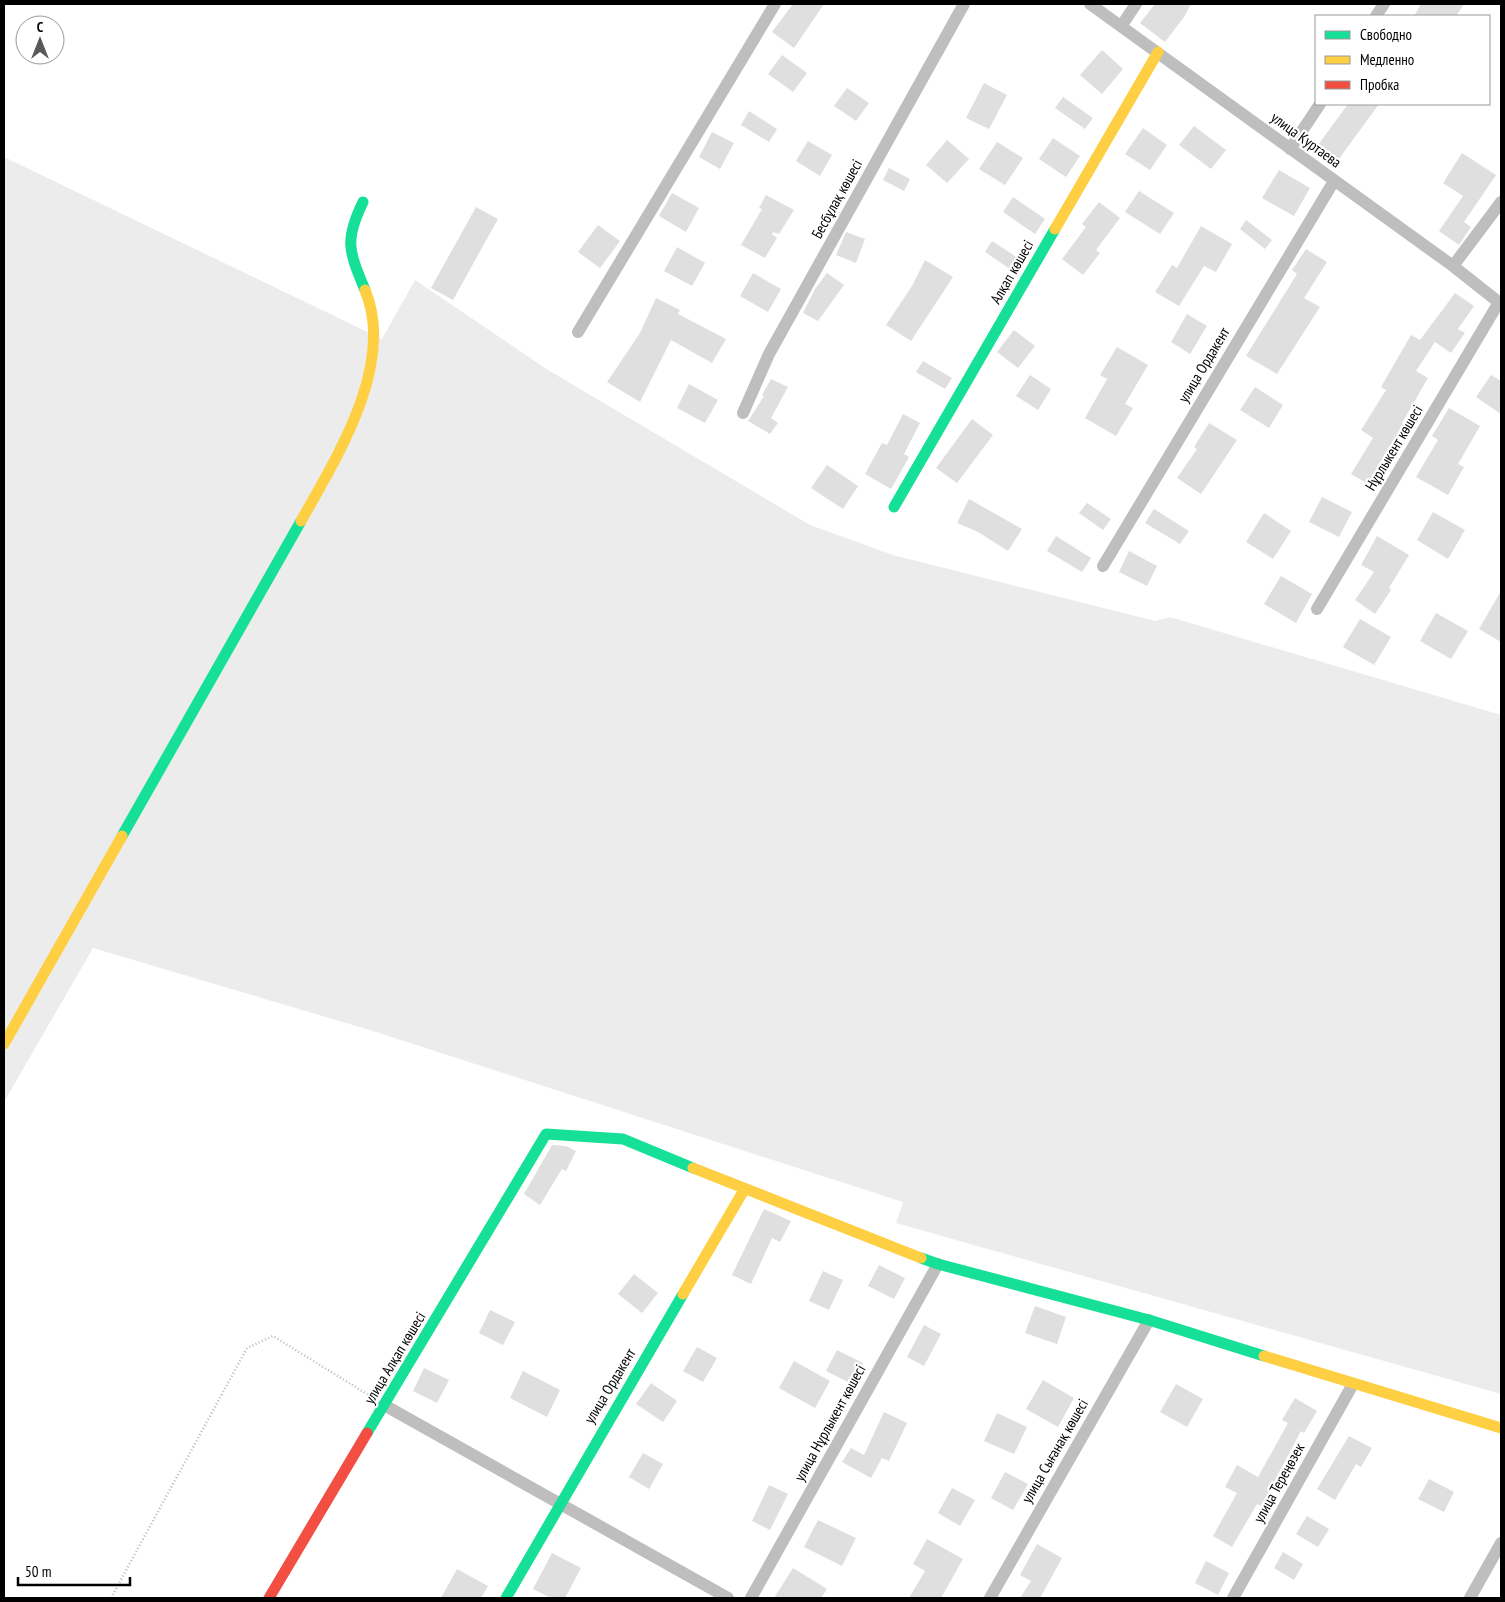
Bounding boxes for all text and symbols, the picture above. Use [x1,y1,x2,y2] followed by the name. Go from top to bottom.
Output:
[15,15,65,65] north arrow
[1315,15,1490,105] legend
[37,18,44,36] text: С
[1360,25,1412,44] text: Свободно
[1360,50,1414,69] text: Медленно
[1360,75,1399,94] text: Пробка
[1267,108,1345,171] street label: улица Куртаева
[807,156,866,242] street label: Бесбұлақ көшесі
[986,236,1037,307] street label: Алқап көшесі
[1174,323,1234,406] street label: улица Ордакент
[1361,402,1427,494] street label: Нұрлыкент көшесі
[360,1308,430,1407] street label: улица Алқап көшесі
[580,1344,640,1427] street label: улица Ордакент
[790,1361,869,1484] street label: улица Нұрлыкент көшесі
[1017,1395,1092,1506] street label: улица Сығанақ көшесі
[1249,1439,1308,1526] street label: улица Тереңөзек
[18,1554,130,1586] scale bar
[25,1562,51,1581] text: 50 m

